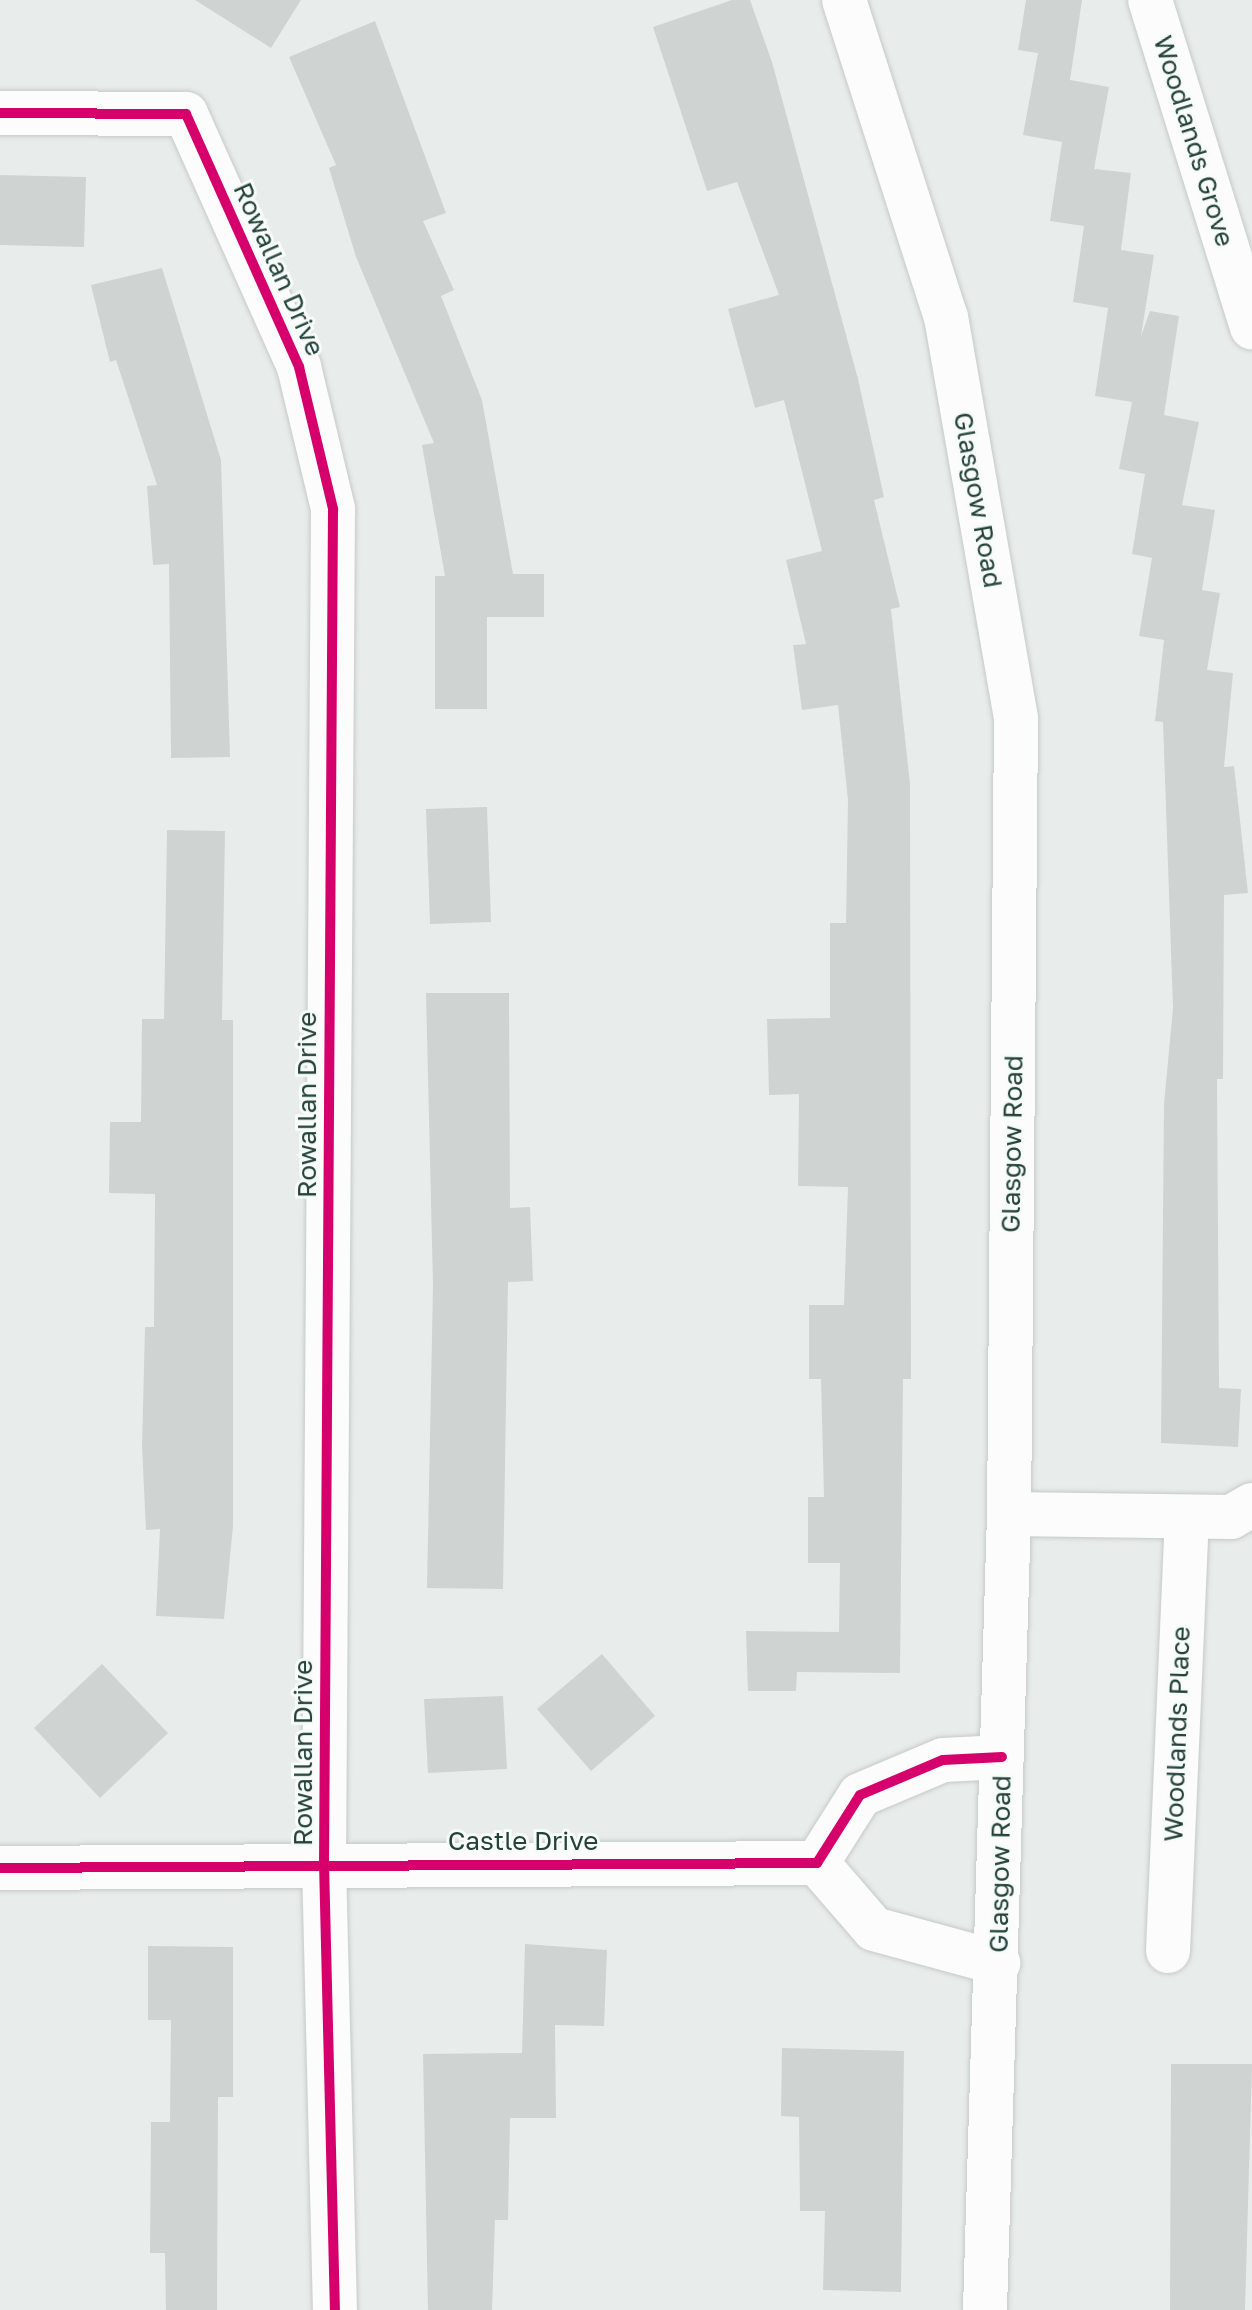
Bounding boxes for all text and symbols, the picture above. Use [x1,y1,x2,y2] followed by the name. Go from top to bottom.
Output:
[1147,32,1241,250] street label: Woodlands Grove
[227,178,331,360] street label: Rowallan Drive
[947,410,1009,590] street label: Glasgow Road
[291,1012,323,1198] street label: Rowallan Drive
[995,1055,1029,1233] street label: Glasgow Road
[1158,1626,1196,1842] street label: Woodlands Place
[287,1660,319,1846] street label: Rowallan Drive
[983,1775,1017,1953] street label: Glasgow Road
[448,1825,598,1857] street label: Castle Drive

